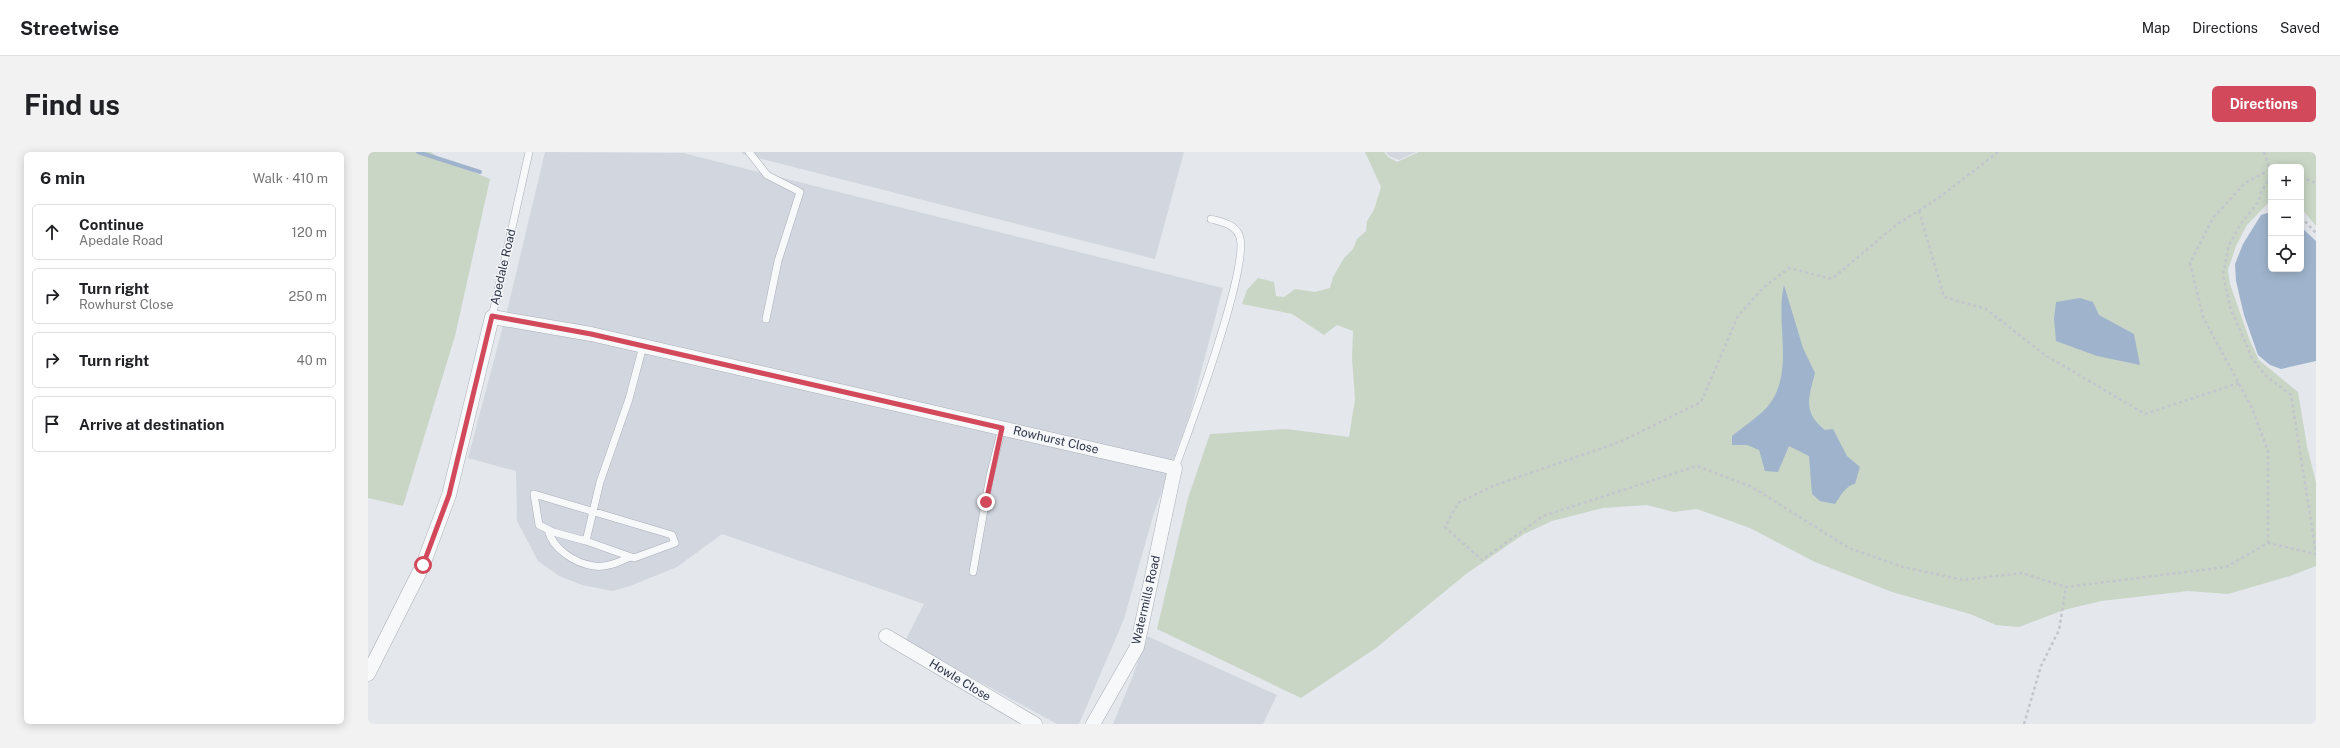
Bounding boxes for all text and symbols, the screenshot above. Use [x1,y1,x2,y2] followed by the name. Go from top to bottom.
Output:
[20,17,119,39] text: Streetwise
[2142,20,2170,36] text: Map
[2192,20,2258,36] text: Directions
[2280,20,2320,36] text: Saved
[2212,86,2316,122] button: Directions
[24,88,120,121] text: Find us
[2268,164,2304,272] map controls
[2268,164,2304,200] button: +
[40,168,85,188] text: 6 min
[253,171,328,186] text: Walk · 410 m
[2268,200,2304,236] button: −
[79,216,144,233] text: Continue
[41,221,63,243] icon: ahead
[292,225,327,240] text: 120 m
[487,228,519,306] street label: Apedale Road
[79,233,163,248] text: Apedale Road
[2268,236,2304,272] button: locate
[79,280,149,297] text: Turn right
[41,285,63,307] icon: right
[289,289,327,304] text: 250 m
[79,297,174,312] text: Rowhurst Close
[41,349,63,371] icon: right
[79,352,149,369] text: Turn right
[296,353,327,368] text: 40 m
[41,413,63,435] icon: arrive
[79,416,224,433] text: Arrive at destination
[1012,423,1100,457] street label: Rowhurst Close
[977,493,995,511] route end
[1129,554,1163,646] street label: Watermills Road
[414,556,432,574] route start
[927,656,994,704] street label: Howle Close

